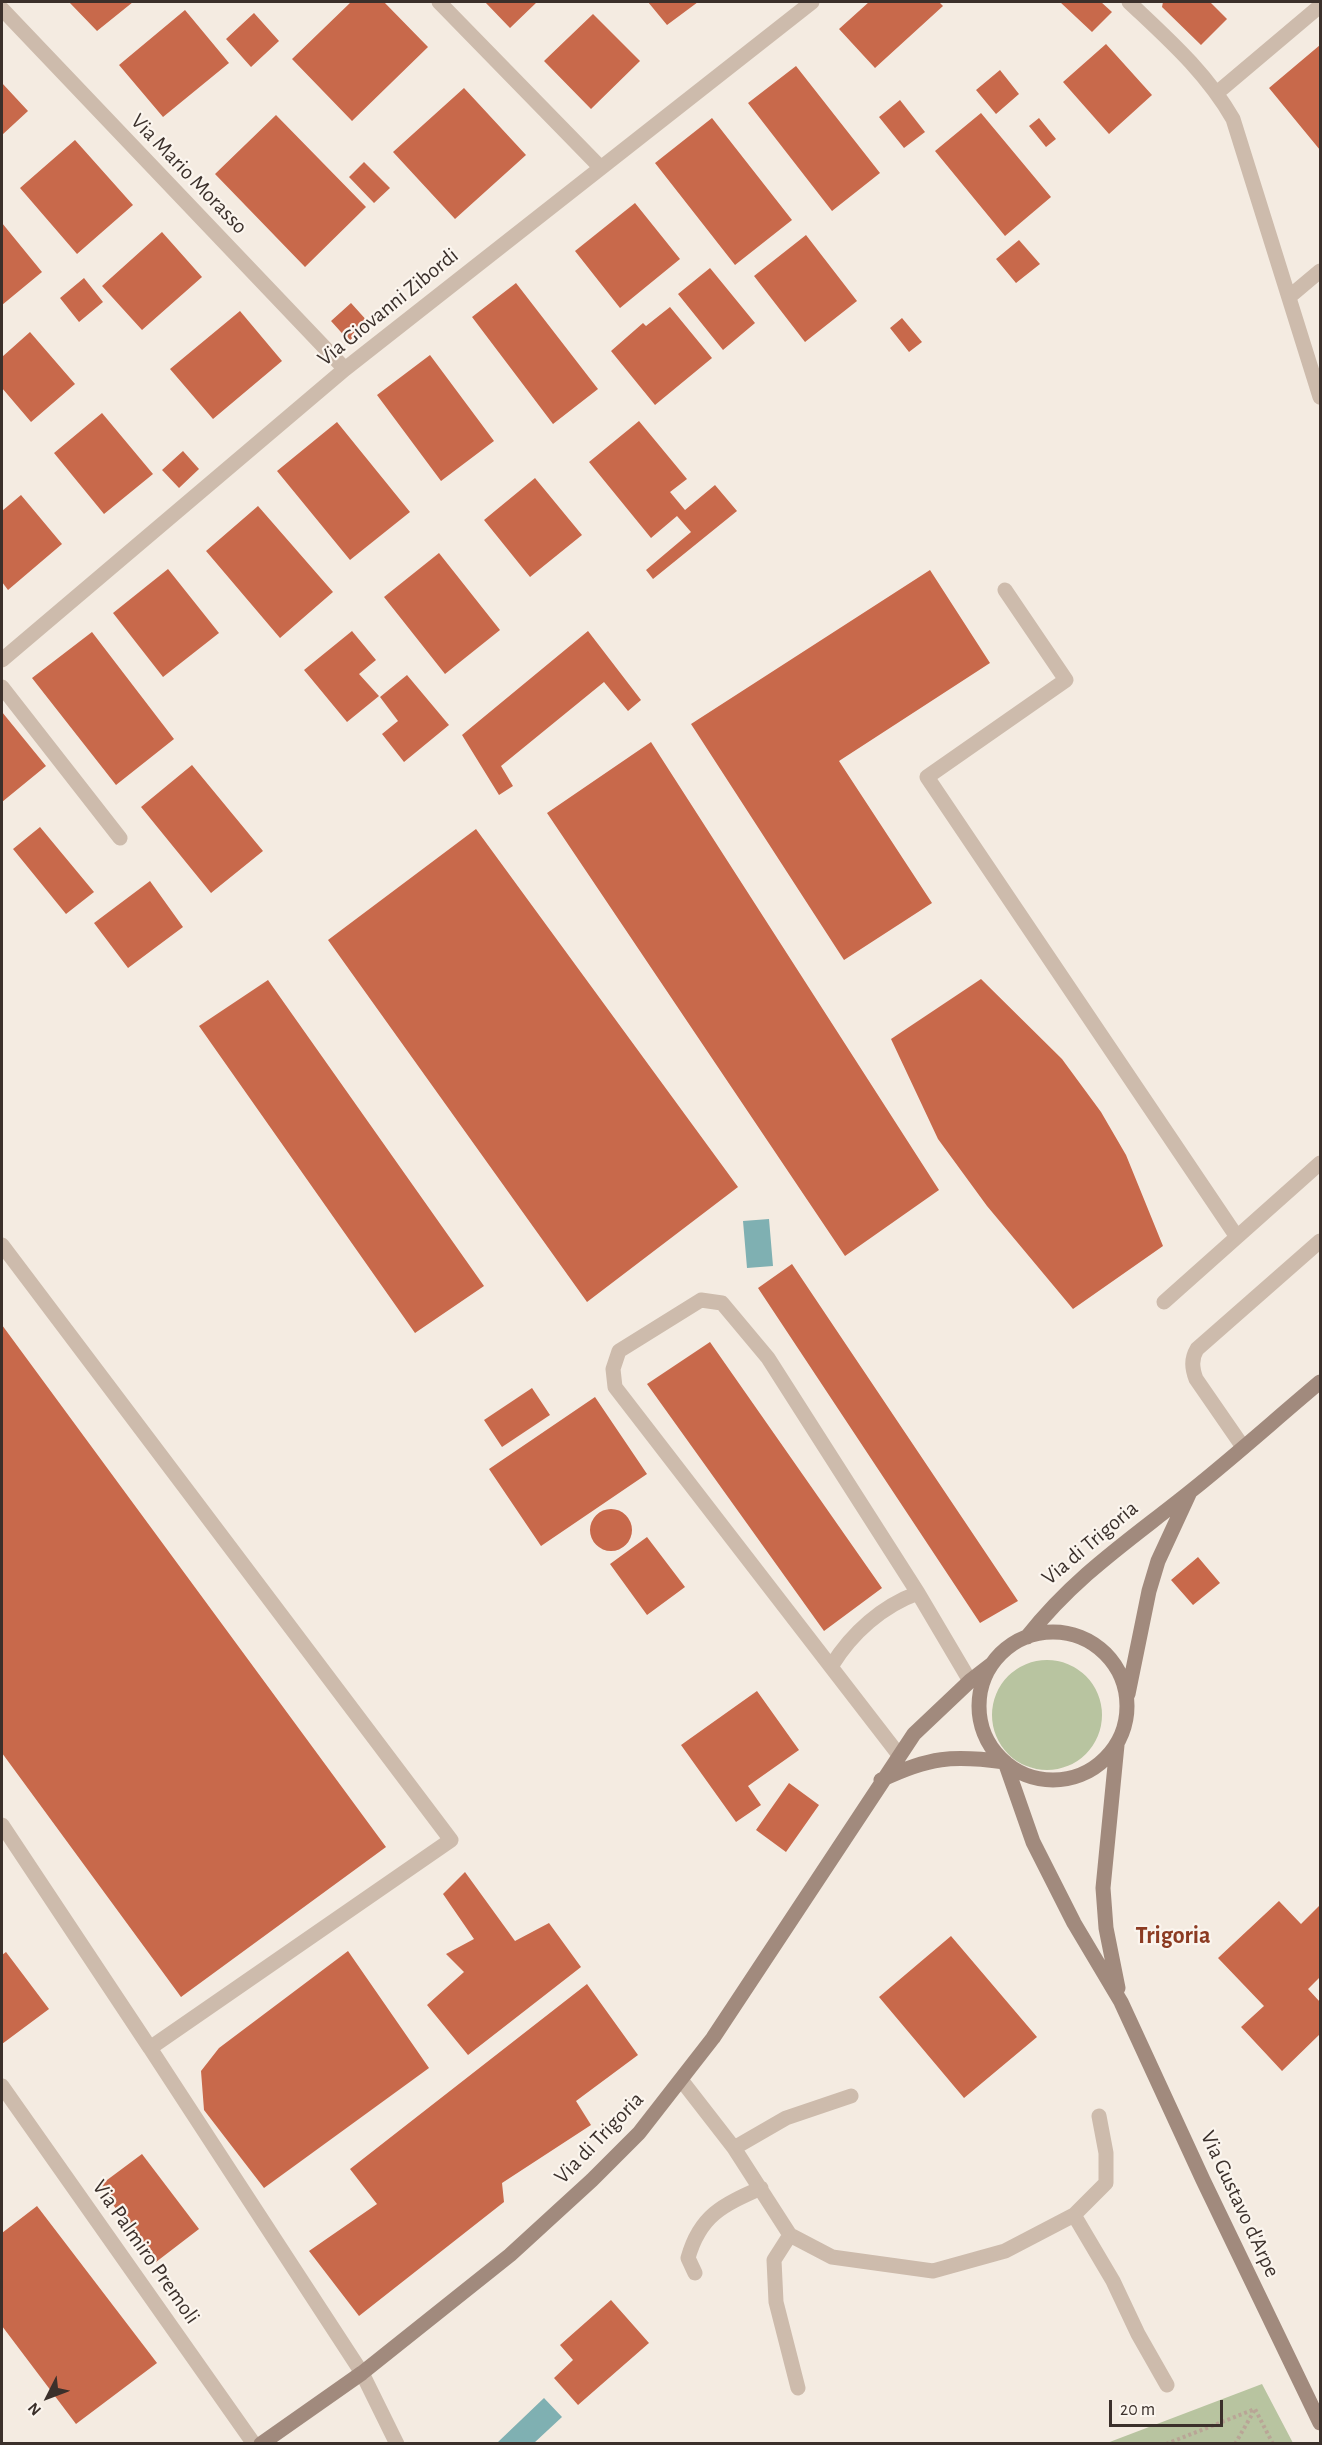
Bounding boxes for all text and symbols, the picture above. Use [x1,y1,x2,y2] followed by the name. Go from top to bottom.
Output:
[125,108,253,240] street label: Via Mario Morasso
[312,242,464,372] street label: Via Giovanni Zibordi
[1036,1495,1144,1591] street label: Via di Trigoria
[1135,1922,1211,1950] district label: Trigoria
[549,2087,649,2189] street label: Via di Trigoria
[1195,2127,1285,2281] street label: Via Gustavo d'Arpe
[86,2175,206,2329] street label: Via Palmiro Premoli
[18,2367,78,2427] north arrow
[1112,2388,1226,2426] scale bar
[25,2400,44,2419] text: N
[1120,2401,1155,2419] text: 20 m

